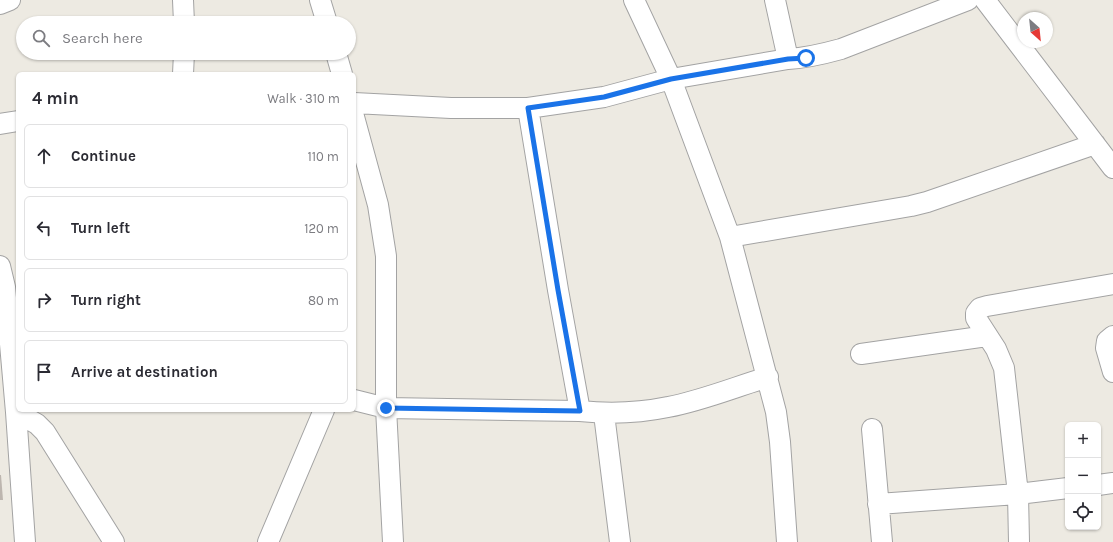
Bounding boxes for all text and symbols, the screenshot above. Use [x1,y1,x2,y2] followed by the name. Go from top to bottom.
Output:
[1017,12,1053,48] north arrow
[16,16,356,60] search box
[30,27,52,49] icon: search
[62,29,143,47] text: Search here
[797,49,815,67] route start
[32,88,79,108] text: 4 min
[267,91,340,106] text: Walk · 310 m
[33,145,55,167] icon: ahead
[71,147,136,165] text: Continue
[307,149,339,164] text: 110 m
[33,217,55,239] icon: left
[71,219,130,237] text: Turn left
[304,221,339,236] text: 120 m
[33,289,55,311] icon: right
[71,291,141,309] text: Turn right
[308,293,339,308] text: 80 m
[33,361,55,383] icon: arrive
[71,363,218,381] text: Arrive at destination
[377,399,395,417] route end
[1065,422,1101,530] map controls
[1065,422,1101,458] button: +
[1065,458,1101,494] button: −
[1065,494,1101,530] button: locate

